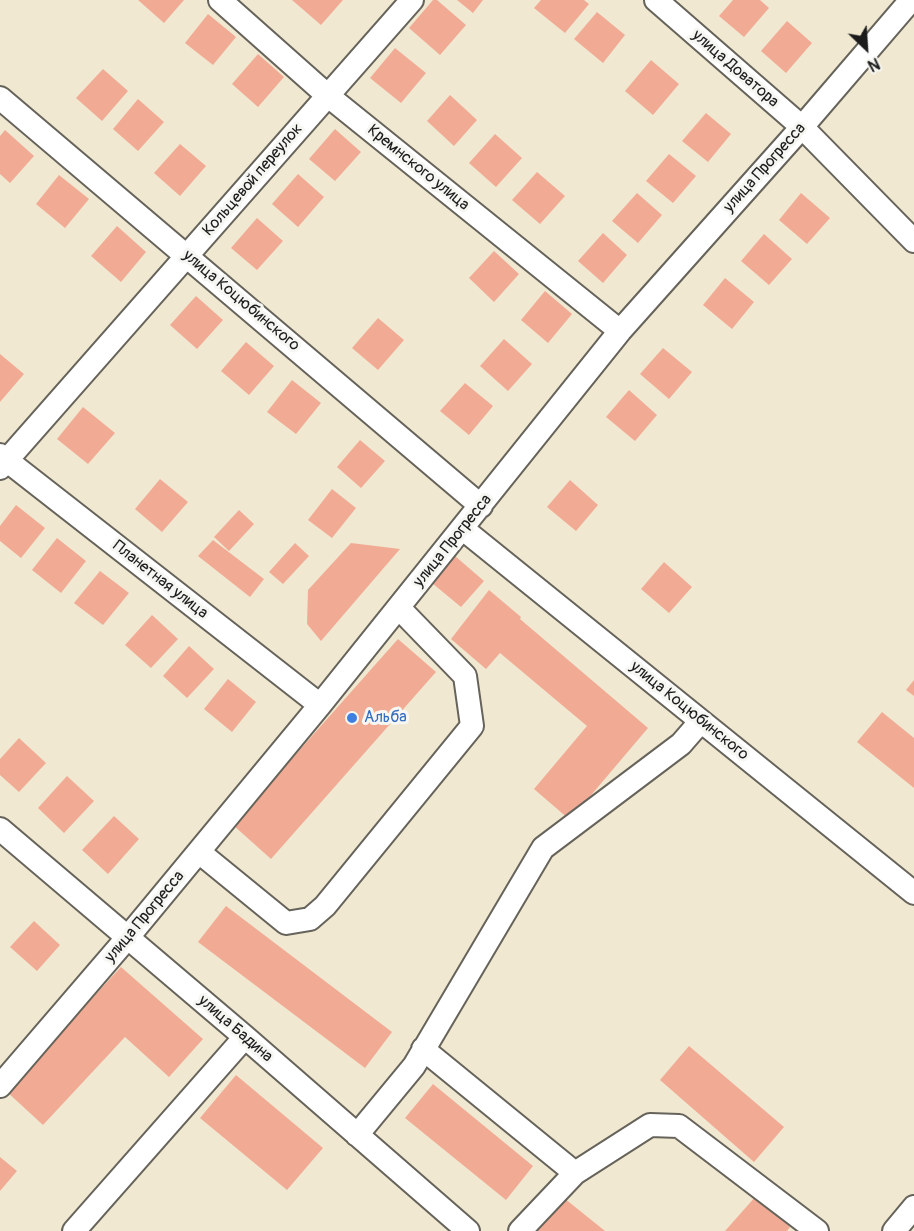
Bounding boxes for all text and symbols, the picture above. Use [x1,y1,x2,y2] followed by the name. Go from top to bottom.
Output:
[836,18,896,78] north arrow
[688,26,782,112] street label: улица Доватора
[864,53,883,76] text: N
[720,119,810,217] street label: улица Прогресса
[199,120,307,240] street label: Кольцевой переулок
[363,121,473,215] street label: Кремнского улица
[179,246,303,356] street label: улица Коцюбинского
[410,491,496,591] street label: улица Прогресса
[109,537,211,623] street label: Планетная улица
[626,657,752,765] street label: улица Коцюбинского
[364,708,407,728] place label: Альба
[345,711,359,725] marker: Альба
[101,867,189,967] street label: улица Прогресса
[194,991,276,1067] street label: улица Бадина

